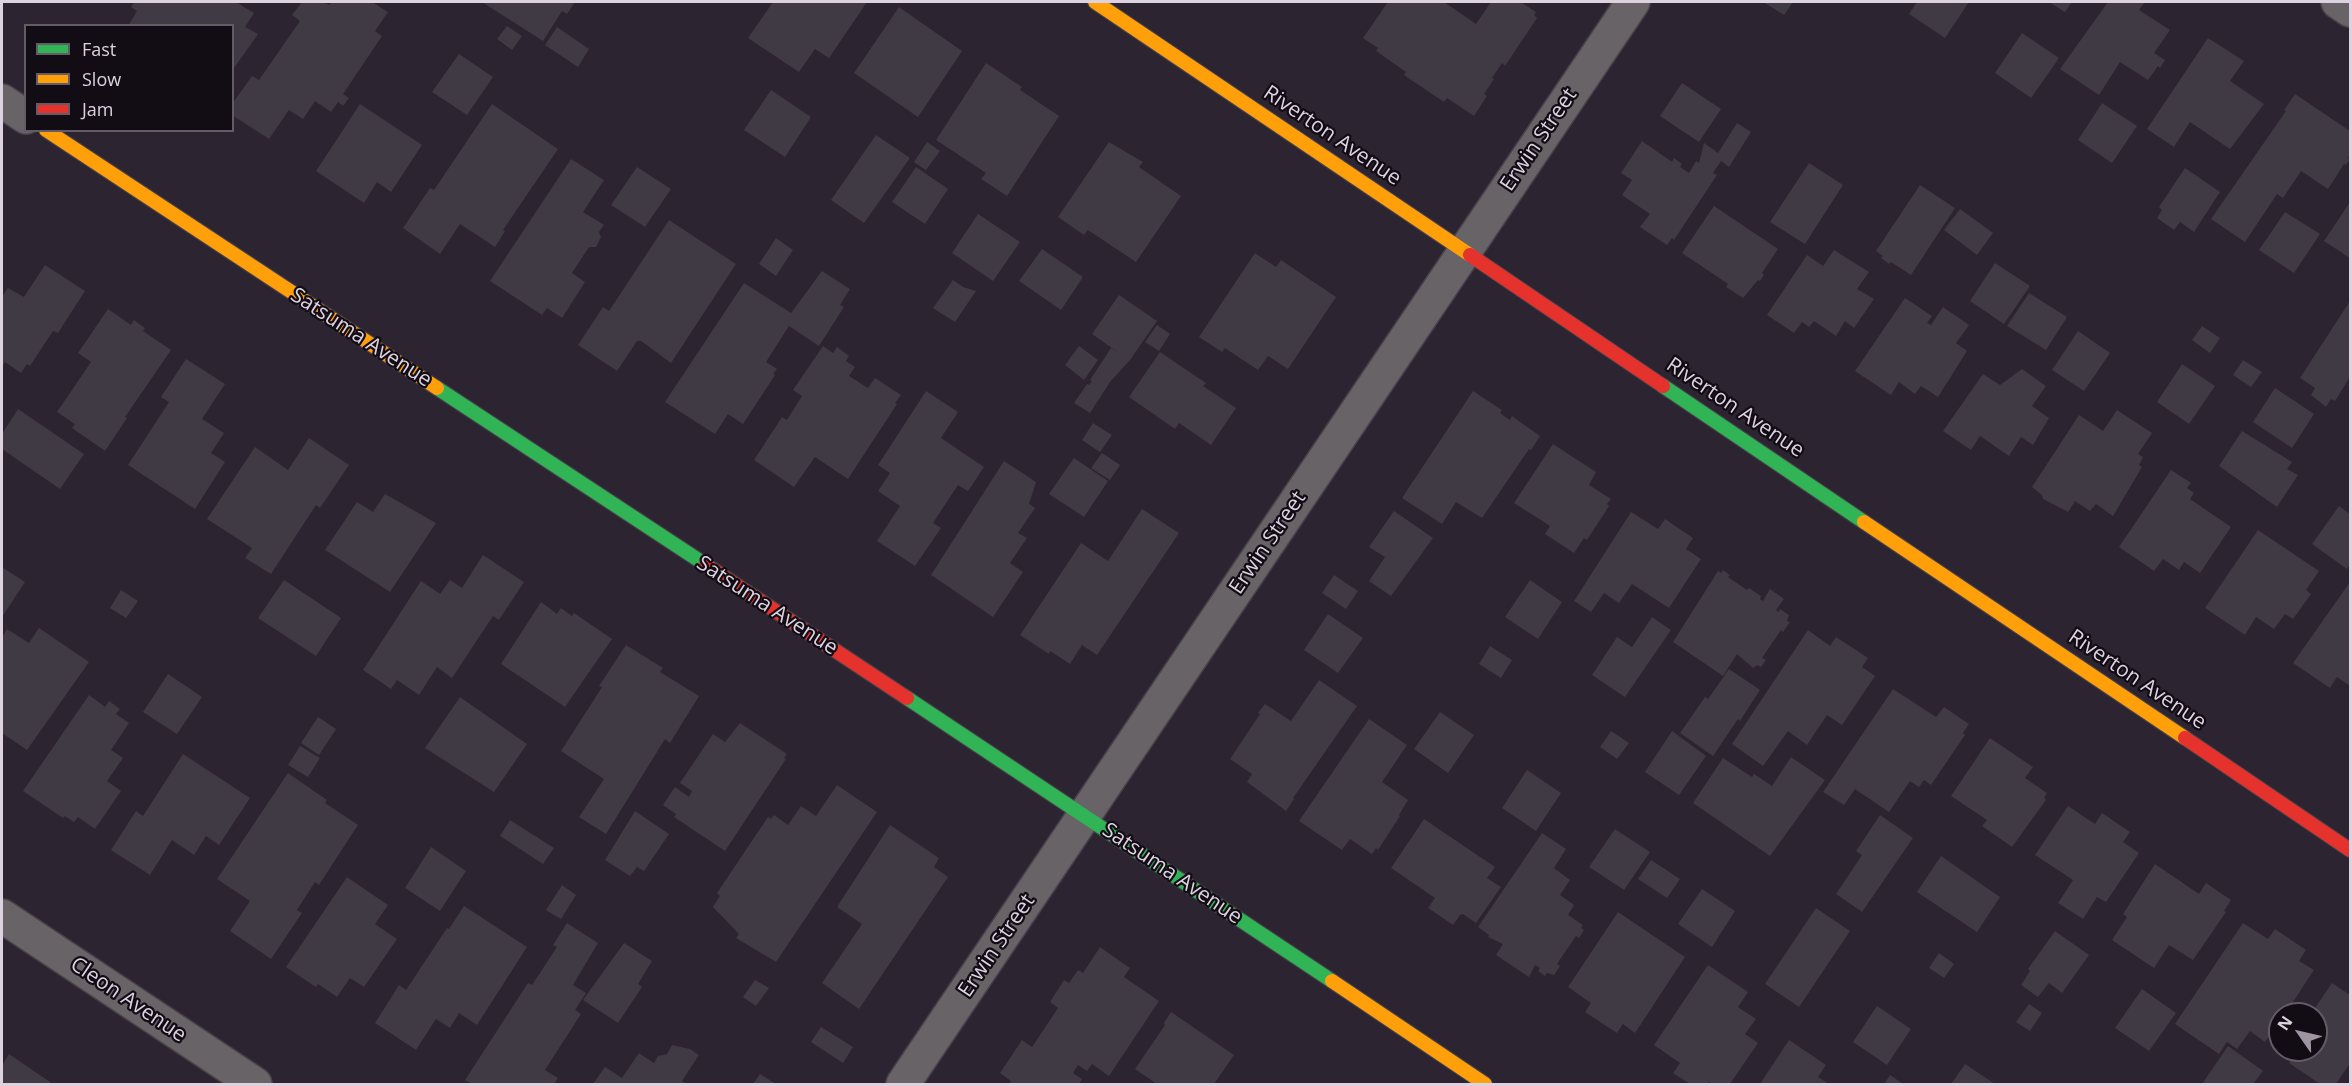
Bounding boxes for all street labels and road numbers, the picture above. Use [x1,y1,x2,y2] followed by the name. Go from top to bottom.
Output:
[1258,81,1406,191] street label: Riverton Avenue
[1495,84,1583,196] street label: Erwin Street
[286,283,436,393] street label: Satsuma Avenue
[1661,353,1809,463] street label: Riverton Avenue
[1224,487,1312,599] street label: Erwin Street
[692,551,842,661] street label: Satsuma Avenue
[2063,625,2211,735] street label: Riverton Avenue
[1097,818,1247,930] street label: Satsuma Avenue
[953,890,1041,1002] street label: Erwin Street
[65,952,191,1048] street label: Cleon Avenue

